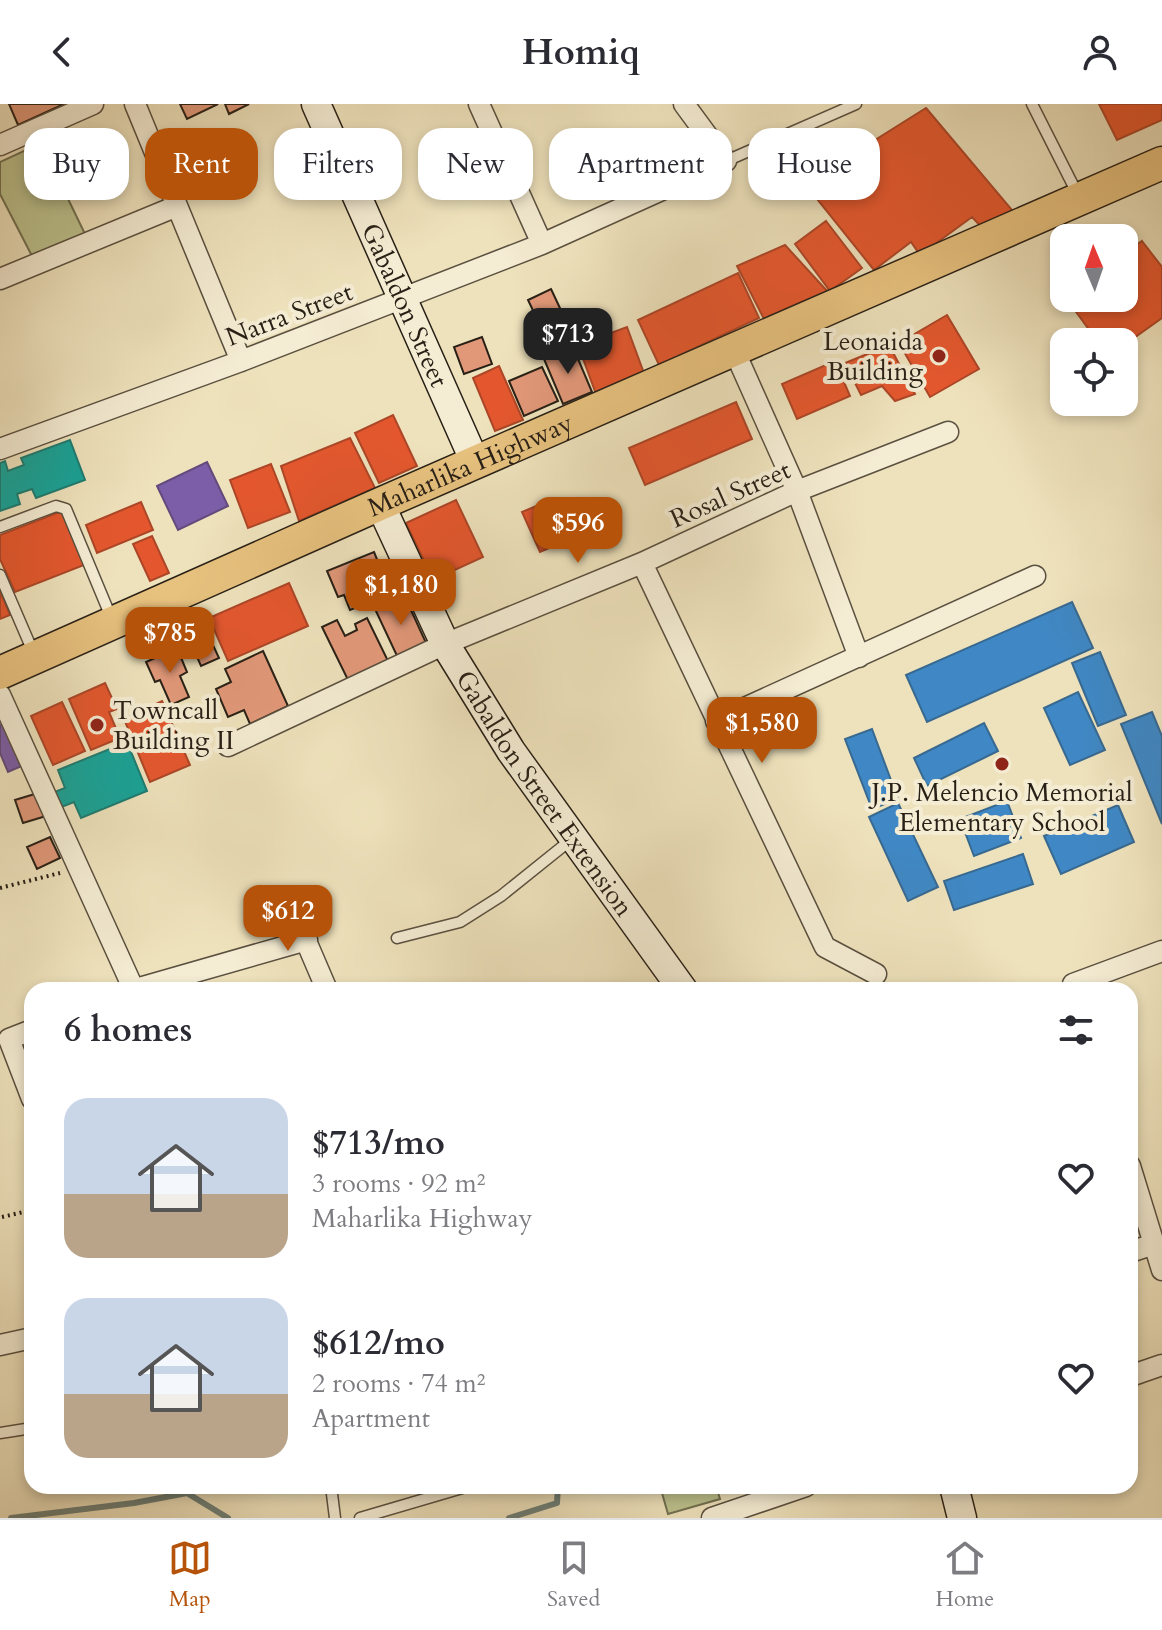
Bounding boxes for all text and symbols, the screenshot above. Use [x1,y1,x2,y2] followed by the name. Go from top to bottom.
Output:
[522,28,640,77] text: Homiq
[40,30,84,74] icon: back
[1078,30,1122,74] icon: person
[24,128,129,200] chip: Buy
[145,128,258,200] chip: Rent
[274,128,402,200] chip: Filters
[418,128,533,200] chip: New
[549,128,732,200] chip: Apartment
[748,128,880,200] chip: House
[353,218,457,393] street label: Gabaldon Street
[1050,224,1138,312] north arrow
[1050,224,1138,416] map controls
[221,274,358,355] street label: Narra Street
[521,308,615,376] pin: $713
[541,316,595,351] text: $713
[823,324,923,389] place label: Leonaida Building
[1050,328,1138,416] button: locate
[930,347,948,365] marker: Leonaida Building
[362,405,578,525] street label: Maharlika Highway
[665,452,796,537] street label: Rosal Street
[531,497,625,565] pin: $596
[551,505,605,540] text: $596
[336,559,466,627] pin: $1,180
[364,567,438,602] text: $1,180
[123,607,217,675] pin: $785
[143,615,197,650] text: $785
[447,664,642,924] street label: Gabaldon Street Extension
[113,693,234,758] place label: Towncall Building II
[697,697,827,765] pin: $1,580
[725,705,799,740] text: $1,580
[88,716,106,734] marker: Towncall Building II
[993,755,1011,773] marker: J.P. Melencio Memorial Elementary School
[867,775,1133,840] place label: J.P. Melencio Memorial Elementary School
[241,885,335,953] pin: $612
[261,893,315,928] text: $612
[64,1007,192,1053] text: 6 homes
[1054,1008,1098,1052] icon: filters
[312,1120,445,1166] text: $713/mo
[128,1130,224,1226] icon: home
[1054,1156,1098,1200] icon: heart
[312,1166,485,1201] text: 3 rooms · 92 m²
[312,1201,532,1236] text: Maharlika Highway
[312,1320,445,1366] text: $612/mo
[128,1330,224,1426] icon: home
[1054,1356,1098,1400] icon: heart
[312,1366,485,1401] text: 2 rooms · 74 m²
[312,1401,430,1436] text: Apartment
[168,1536,212,1614] tab: Map
[547,1536,600,1614] tab: Saved
[935,1536,994,1614] tab: Home

